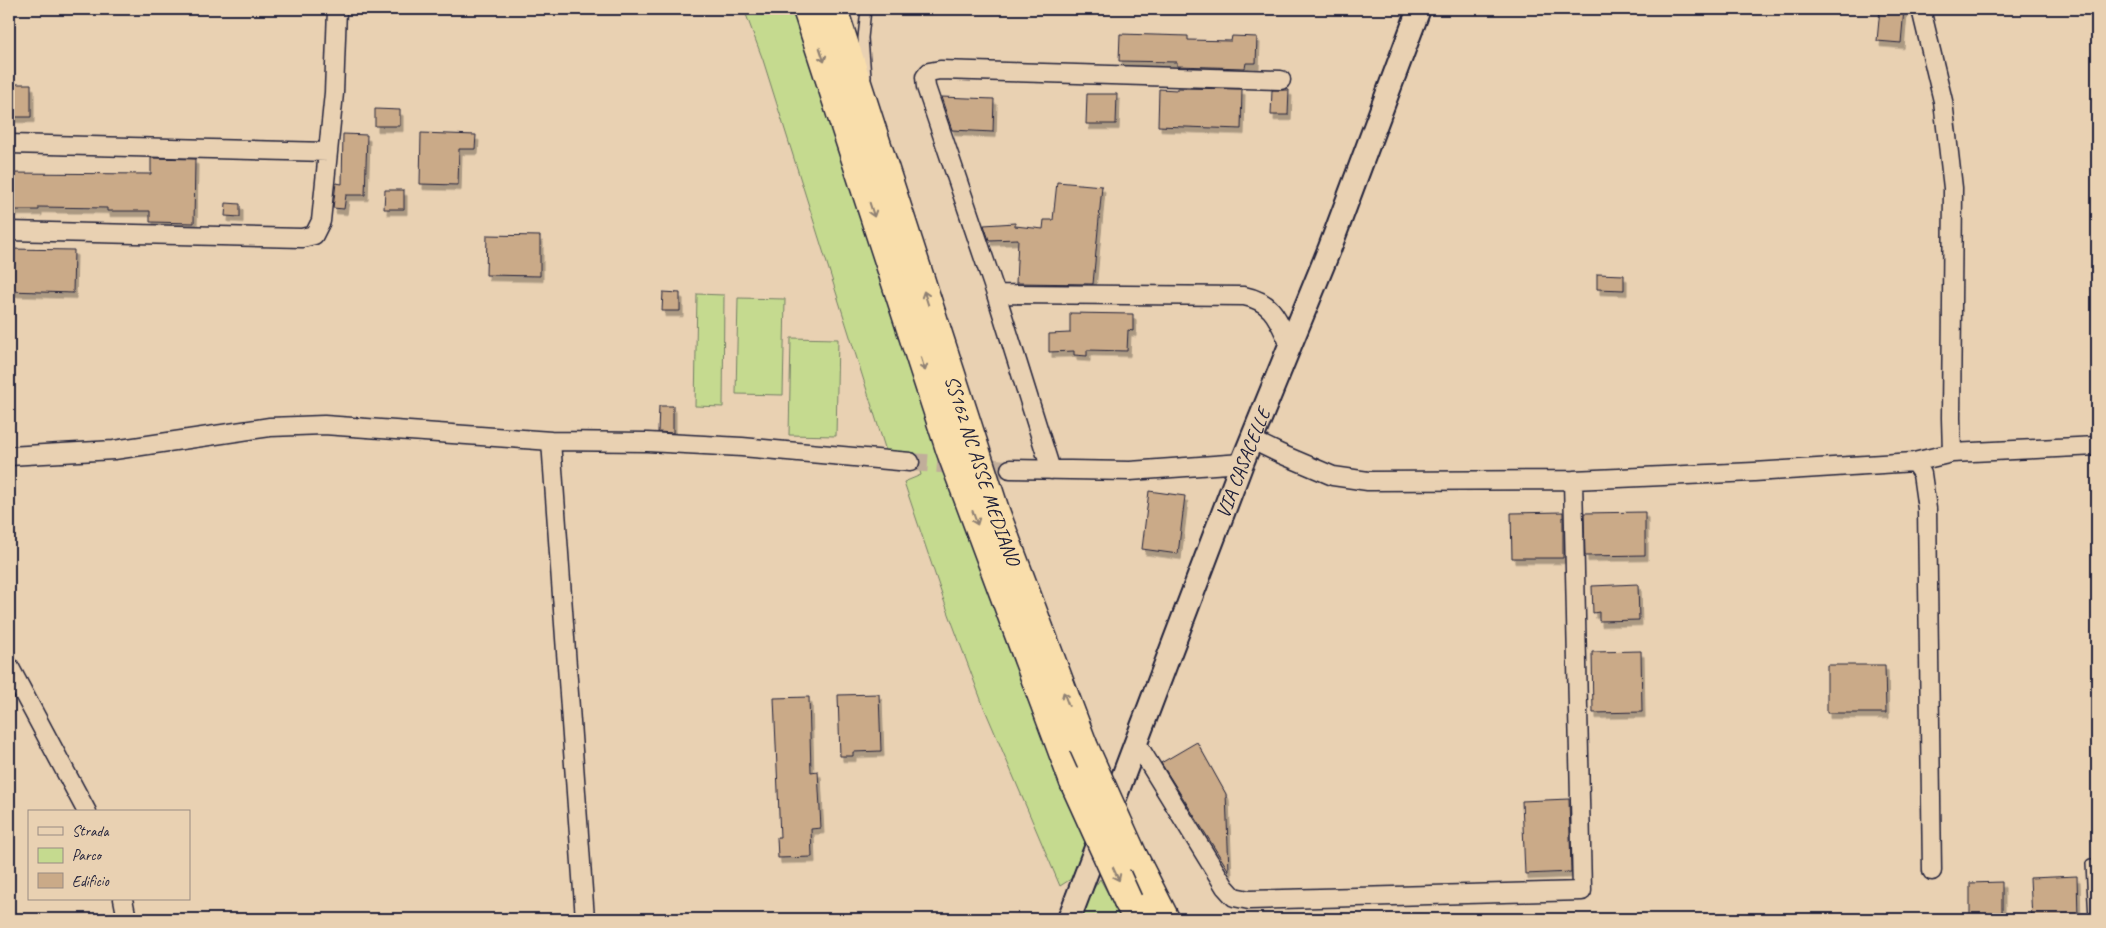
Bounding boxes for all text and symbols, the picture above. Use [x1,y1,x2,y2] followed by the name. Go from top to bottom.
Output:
[818,47,827,62] one-way arrow
[868,201,878,217] one-way arrow
[921,290,931,306] one-way arrow
[918,356,928,372] one-way arrow
[939,372,1027,571] street label: SS162 NC ASSE MEDIANO
[1210,402,1277,522] street label: VIA CASACELLE
[971,510,980,525] one-way arrow
[1061,692,1070,707] one-way arrow
[28,810,190,900] legend
[72,822,109,841] text: Strada
[72,846,103,865] text: Parco
[1112,866,1121,881] one-way arrow
[72,872,110,891] text: Edificio

